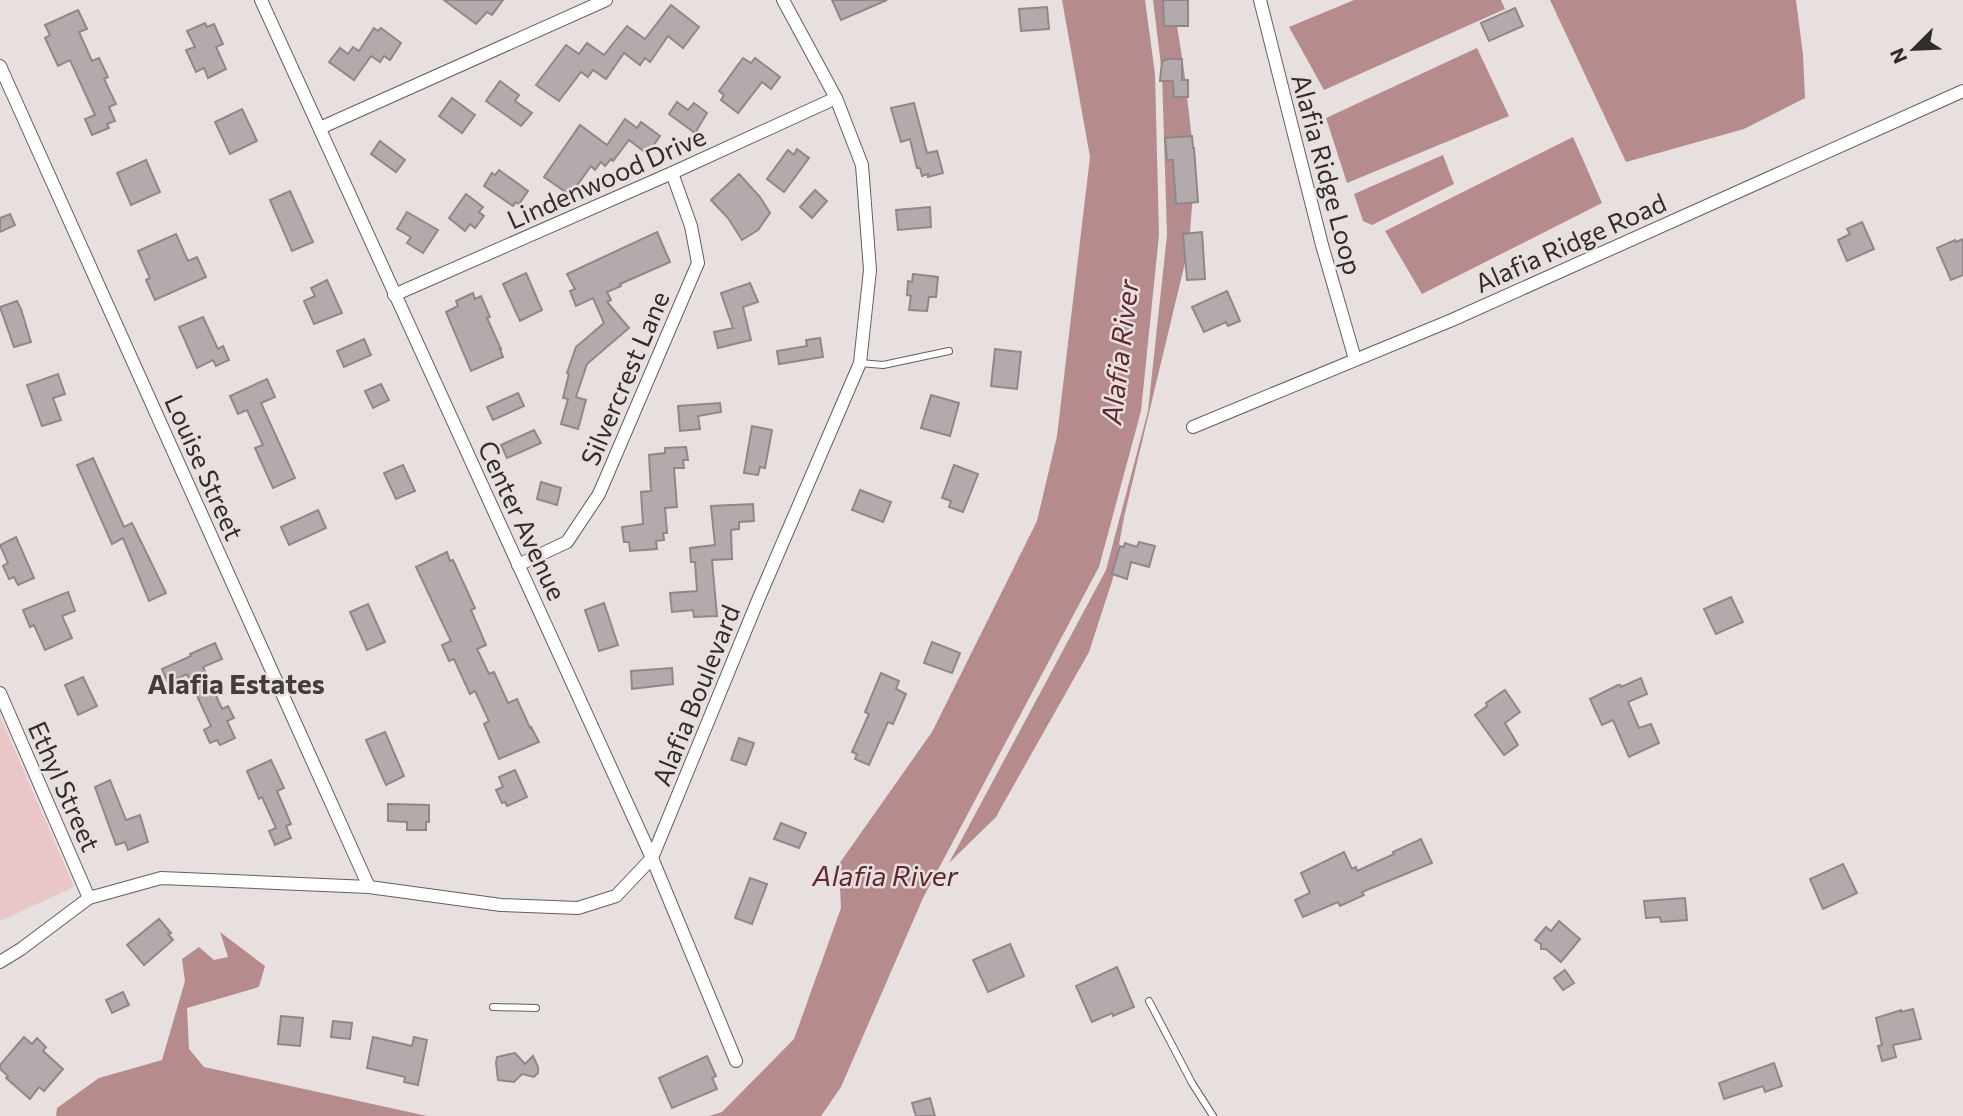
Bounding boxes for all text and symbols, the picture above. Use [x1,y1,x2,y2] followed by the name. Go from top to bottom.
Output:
[1879,14,1949,84] north arrow
[1885,45,1911,67] text: N
[1286,70,1370,278] street label: Alafia Ridge Loop
[502,119,710,235] street label: Lindenwood Drive
[1470,186,1670,298] street label: Alafia Ridge Road
[1093,277,1145,427] water label: Alafia River
[573,286,675,470] street label: Silvercrest Lane
[159,390,251,544] street label: Louise Street
[472,435,574,605] street label: Center Avenue
[645,600,745,790] street label: Alafia Boulevard
[147,666,325,700] district label: Alafia Estates
[23,716,107,856] street label: Ethyl Street
[811,858,958,892] water label: Alafia River

